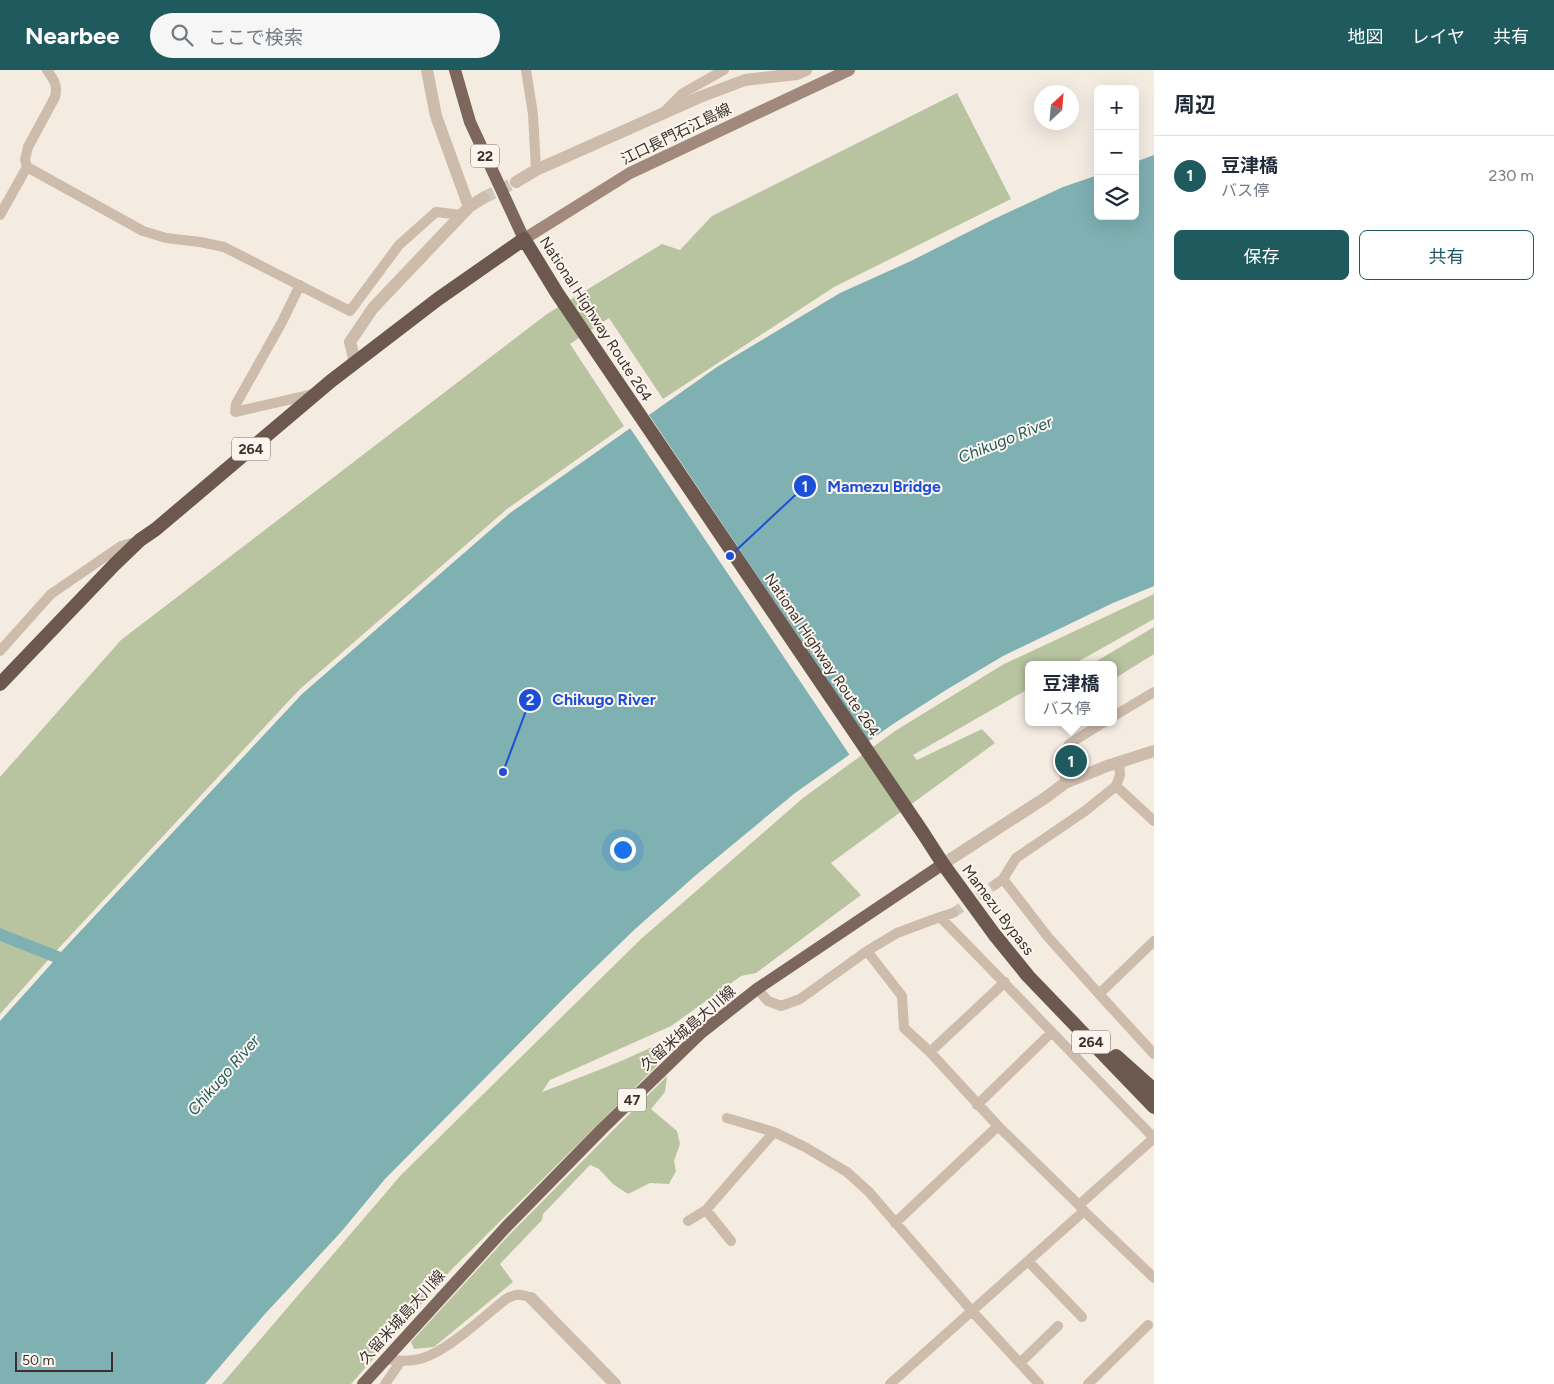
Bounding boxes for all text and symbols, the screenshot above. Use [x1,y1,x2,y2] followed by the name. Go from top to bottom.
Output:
[150,13,500,58] search box
[25,21,120,50] text: Nearbee
[168,21,196,49] icon: search
[208,26,303,49] text: ここで検索
[1348,26,1384,48] text: 地図
[1412,26,1465,48] text: レイヤ
[1493,26,1529,48] text: 共有
[1034,85,1079,130] north arrow
[1094,85,1139,220] map controls
[1094,85,1139,130] button: +
[1174,92,1216,117] text: 周辺
[618,100,734,168] street label: 江口長門石江島線
[1094,130,1139,175] button: −
[471,144,499,168] road number: 22
[1221,154,1278,177] text: 豆津橋
[1187,166,1193,185] text: 1
[1489,166,1534,185] text: 230 m
[1094,175,1139,220] button: layers
[1221,181,1269,200] text: バス停
[1174,230,1349,280] button: 保存
[1359,230,1534,280] button: 共有
[536,233,656,405] street label: National Highway Route 264
[955,412,1055,467] water label: Chikugo River
[232,438,270,460] road number: 264
[792,471,951,502] callout: Mamezu Bridge
[827,477,941,496] text: Mamezu Bridge
[802,478,808,496] text: 1
[761,570,883,740] street label: National Highway Route 264
[1025,661,1117,726] popup
[1042,672,1100,695] text: 豆津橋
[517,684,665,715] callout: Chikugo River
[552,690,656,709] text: Chikugo River
[526,691,535,709] text: 2
[1042,699,1091,718] text: バス停
[1055,742,1087,780] pin: 1
[610,837,636,863] your location
[958,861,1038,959] street label: Mamezu Bypass
[637,982,739,1074] street label: 久留米城島大川線
[1072,1030,1110,1054] road number: 264
[184,1031,264,1119] water label: Chikugo River
[618,1088,646,1112] road number: 47
[355,1266,449,1368] street label: 久留米城島大川線
[15,1349,112,1372] scale bar
[22,1352,54,1369] text: 50 m

